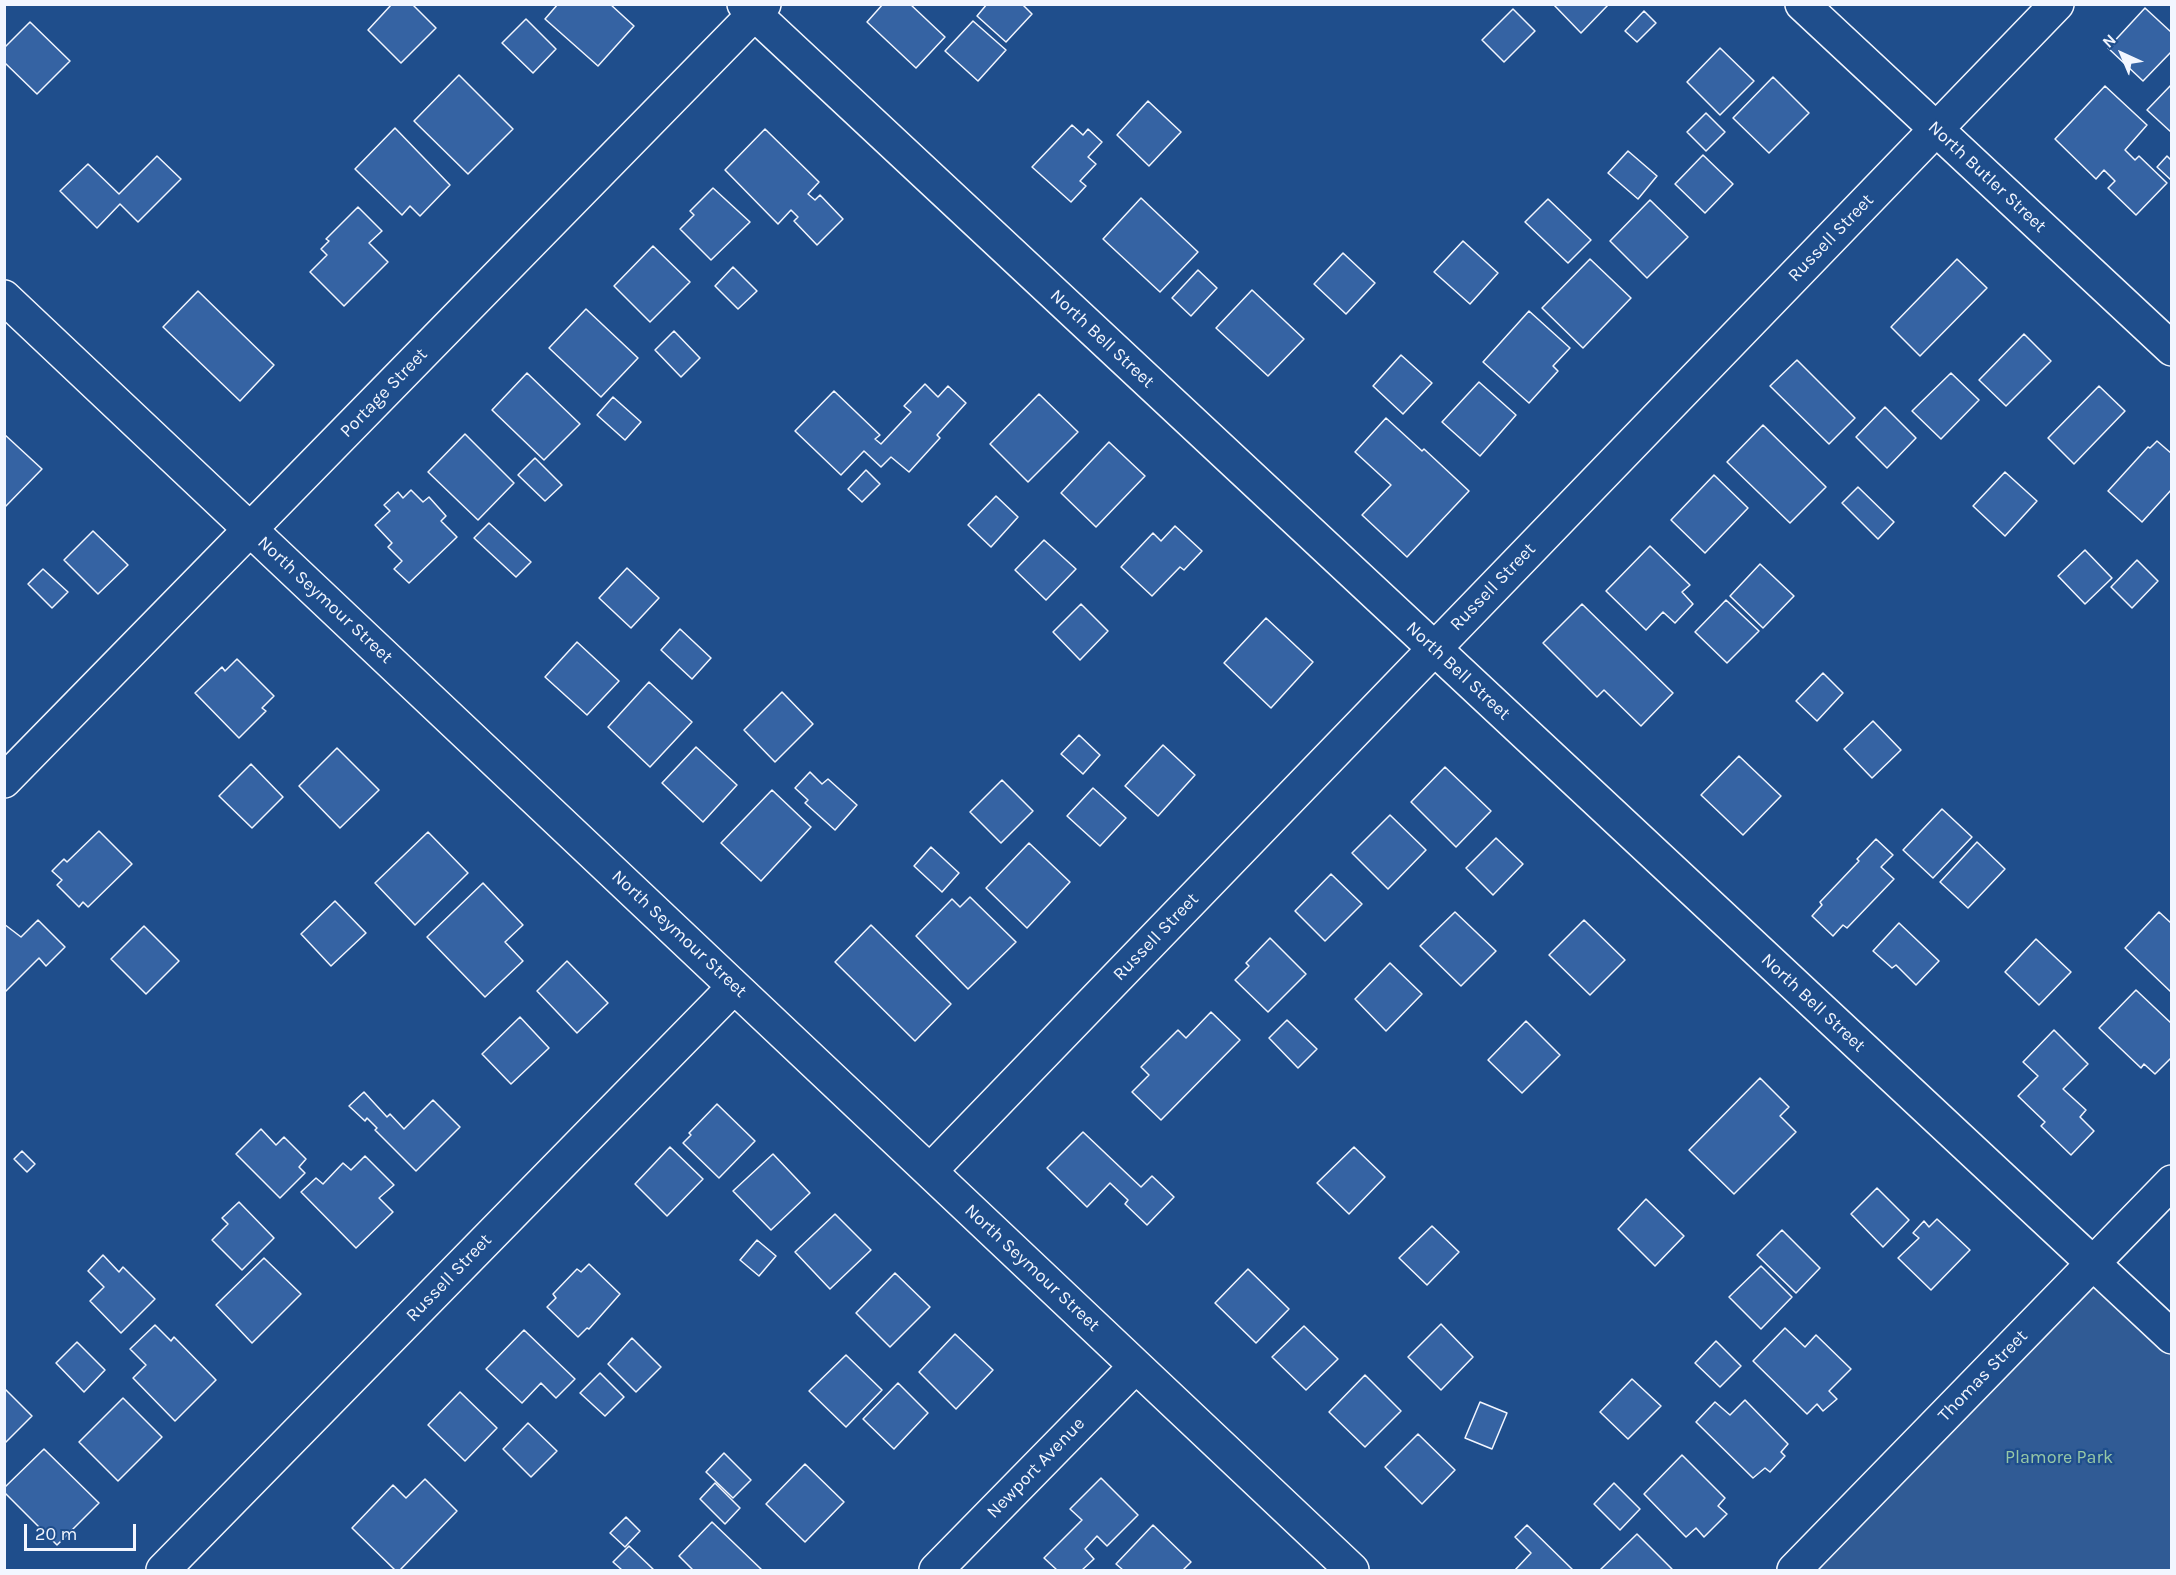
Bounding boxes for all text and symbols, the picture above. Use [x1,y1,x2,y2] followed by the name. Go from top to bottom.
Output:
[2092,24,2152,84] north arrow
[2098,30,2120,52] text: N
[1923,117,2051,237] street label: North Butler Street
[1784,190,1878,286] street label: Russell Street
[1045,285,1159,393] street label: North Bell Street
[336,344,432,442] street label: Portage Street
[253,532,397,668] street label: North Seymour Street
[1446,539,1540,635] street label: Russell Street
[1401,617,1515,725] street label: North Bell Street
[607,866,751,1002] street label: North Seymour Street
[1109,889,1203,985] street label: Russell Street
[1756,949,1870,1057] street label: North Bell Street
[960,1200,1104,1336] street label: North Seymour Street
[402,1230,496,1326] street label: Russell Street
[1934,1325,2032,1427] street label: Thomas Street
[982,1413,1090,1523] street label: Newport Avenue
[2005,1447,2113,1469] park label: Plamore Park
[27,1512,140,1550] scale bar
[35,1523,77,1545] text: 20 m

